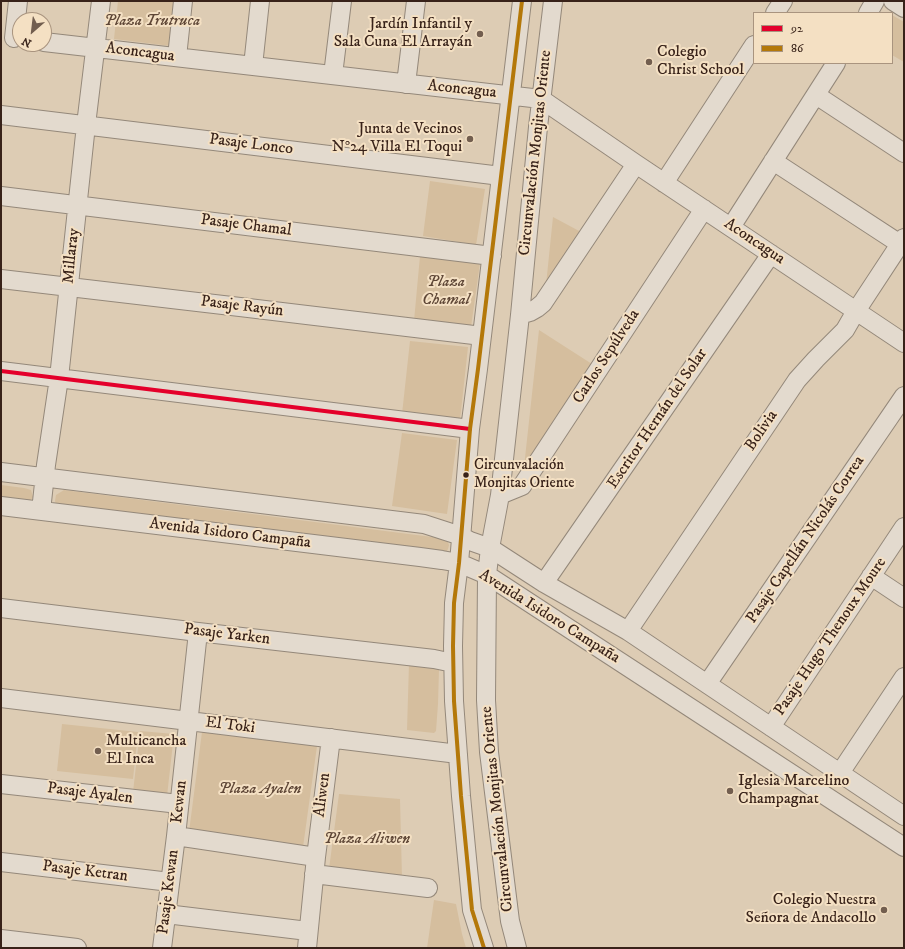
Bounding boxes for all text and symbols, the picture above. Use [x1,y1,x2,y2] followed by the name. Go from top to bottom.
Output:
[12,12,52,52] north arrow
[104,12,200,32] park label: Plaza Trutruca
[753,12,893,64] legend
[334,15,472,53] place label: Jardín Infantil y Sala Cuna El Arrayán
[791,21,803,36] text: 92
[475,29,485,39] marker: Jardín Infantil y Sala Cuna El Arrayán
[20,33,34,50] text: N
[105,39,175,67] street label: Aconcagua
[791,41,803,56] text: 86
[657,43,744,81] place label: Colegio Christ School
[516,49,556,257] street label: Circunvalación Monjitas Oriente
[644,57,654,67] marker: Colegio Christ School
[427,77,497,103] street label: Aconcagua
[332,120,462,158] place label: Junta de Vecinos N°24 Villa El Toqui
[208,130,294,160] street label: Pasaje Lonco
[465,134,475,144] marker: Junta de Vecinos N°24 Villa El Toqui
[199,211,293,241] street label: Pasaje Chamal
[720,215,788,269] street label: Aconcagua
[60,227,84,285] street label: Millaray
[422,273,470,311] park label: Plaza Chamal
[200,292,284,322] street label: Pasaje Rayún
[569,306,645,408] street label: Carlos Sepúlveda
[604,345,712,493] street label: Escritor Hernán del Solar
[742,407,782,455] street label: Bolivia
[743,453,869,627] street label: Pasaje Capellán Nicolás Correa
[474,457,574,492] place label: Circunvalación Monjitas Oriente
[461,470,471,480] marker: Circunvalación Monjitas Oriente
[148,515,312,553] street label: Avenida Isidoro Campaña
[771,554,891,720] street label: Pasaje Hugo Thenoux Moure
[475,566,623,668] street label: Avenida Isidoro Campaña
[183,620,271,650] street label: Pasaje Yarken
[478,705,518,913] street label: Circunvalación Monjitas Oriente
[204,713,256,739] street label: El Toki
[106,732,186,770] place label: Multicancha El Inca
[93,746,103,756] marker: Multicancha El Inca
[311,772,335,818] street label: Aliwen
[738,772,849,810] place label: Iglesia Marcelino Champagnat
[46,779,134,809] street label: Pasaje Ayalen
[168,780,192,824] street label: Kewan
[219,780,301,800] park label: Plaza Ayalen
[725,786,735,796] marker: Iglesia Marcelino Champagnat
[324,830,410,850] park label: Plaza Aliwen
[154,849,184,935] street label: Pasaje Kewan
[41,857,129,887] street label: Pasaje Ketran
[746,891,876,929] place label: Colegio Nuestra Señora de Andacollo
[879,905,889,915] marker: Colegio Nuestra Señora de Andacollo

